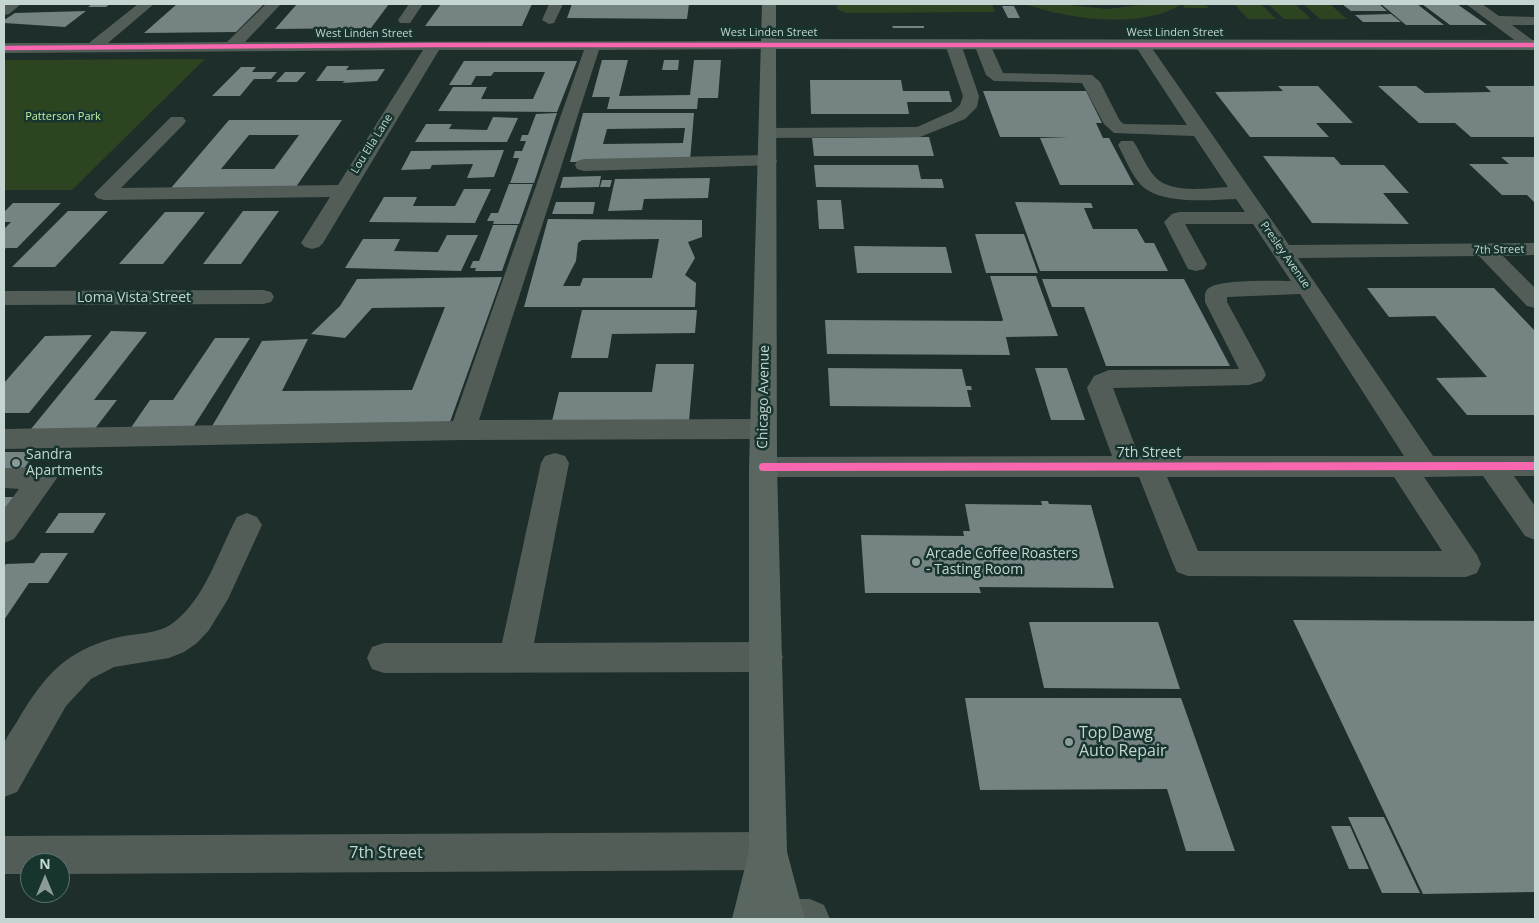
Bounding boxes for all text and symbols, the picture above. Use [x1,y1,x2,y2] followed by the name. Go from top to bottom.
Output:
[721,26,817,40] street label: West Linden Street
[1127,26,1223,40] street label: West Linden Street
[316,27,412,41] street label: West Linden Street
[25,110,101,124] park label: Patterson Park
[349,112,395,176] street label: Lou Ella Lane
[1257,219,1313,291] street label: Presley Avenue
[1474,243,1524,257] street label: 7th Street
[77,290,191,306] street label: Loma Vista Street
[755,345,773,449] street label: Chicago Avenue
[1117,445,1181,461] street label: 7th Street
[26,447,103,480] place label: Sandra Apartments
[10,457,22,469] marker: Sandra Apartments
[926,546,1078,578] place label: Arcade Coffee Roasters - Tasting Room
[910,556,922,568] marker: Arcade Coffee Roasters - Tasting Room
[1079,723,1167,761] place label: Top Dawg Auto Repair
[1063,736,1075,748] marker: Top Dawg Auto Repair
[349,843,423,863] street label: 7th Street
[20,853,70,903] north arrow
[39,854,51,873] text: N

